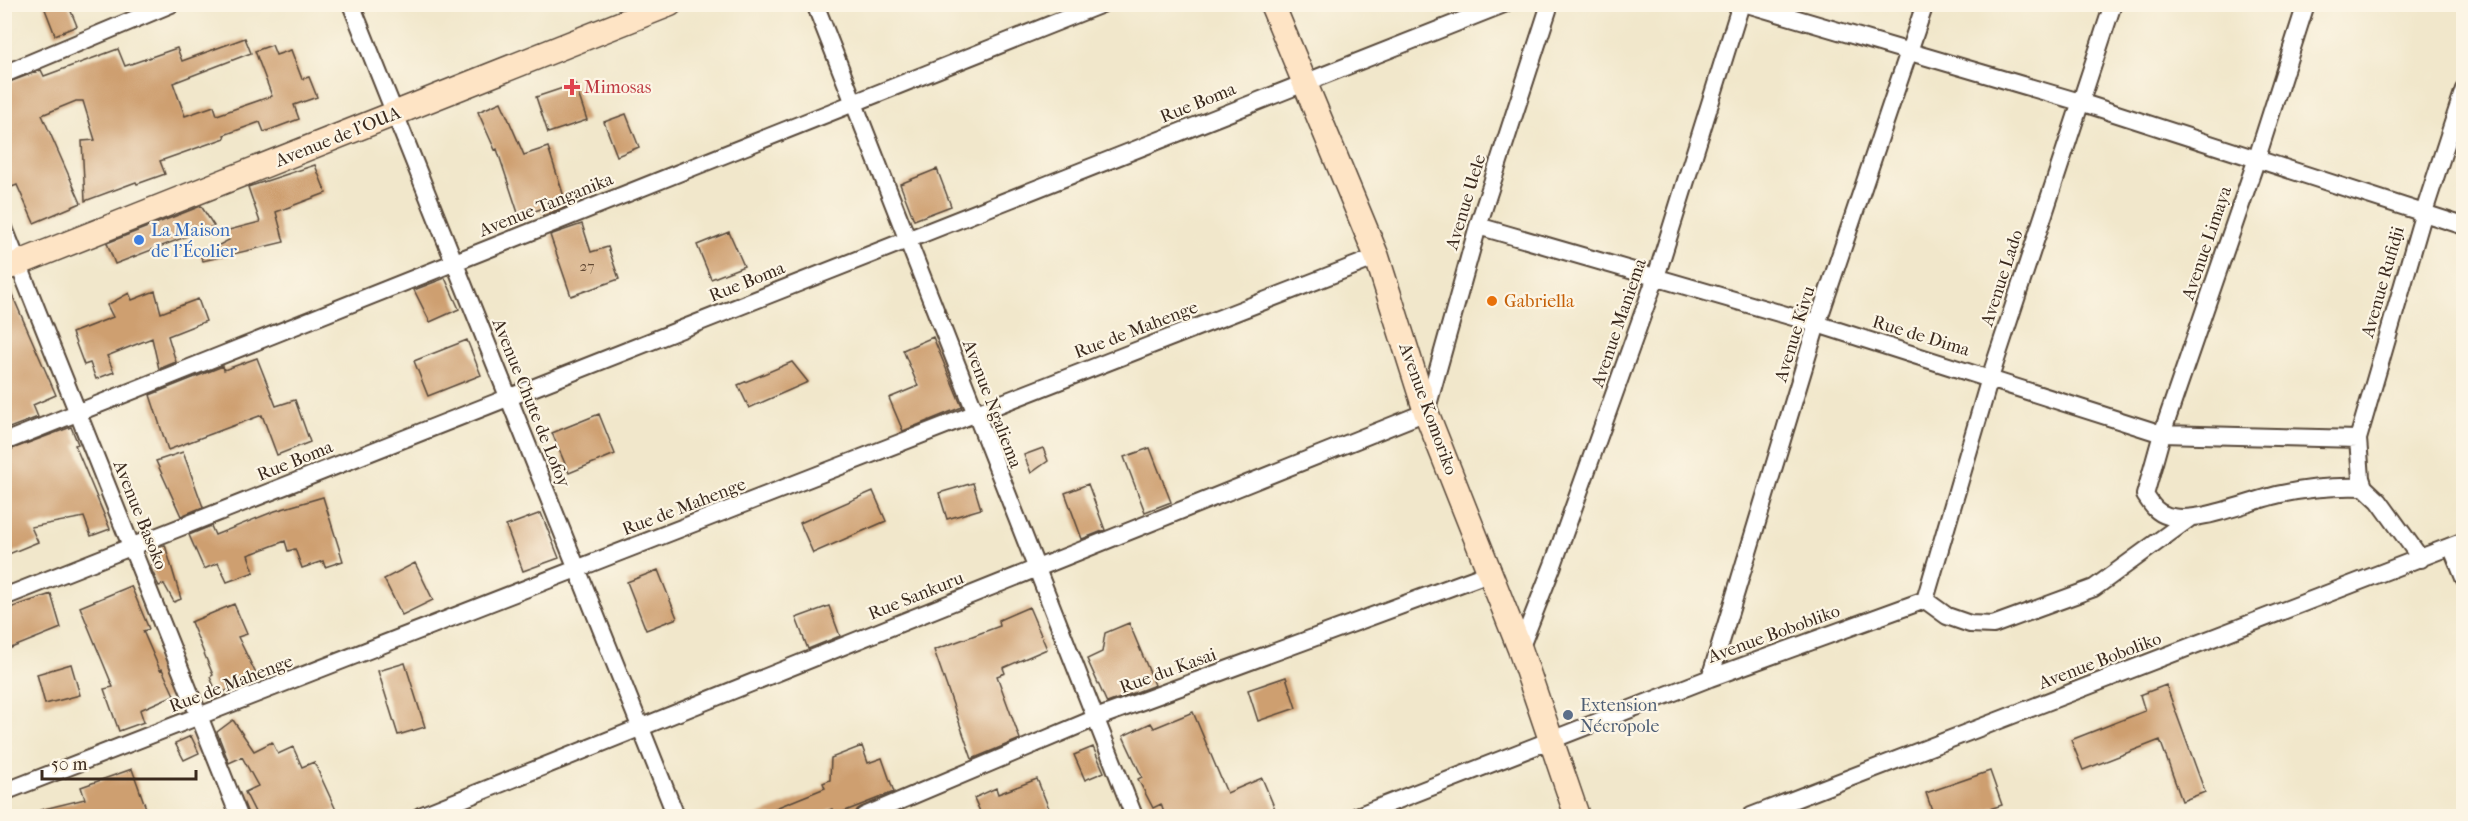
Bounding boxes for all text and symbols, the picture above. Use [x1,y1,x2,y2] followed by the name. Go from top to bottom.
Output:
[584,77,652,98] place label: Mimosas
[1157,78,1239,128] street label: Rue Boma
[565,80,579,94] marker: Mimosas
[271,102,404,172] street label: Avenue de l’OUA
[1441,152,1490,253] street label: Avenue Uele
[475,168,617,242] street label: Avenue Tanganika
[2177,183,2236,304] street label: Avenue Limaya
[151,220,237,262] place label: La Maison de l'Écolier
[2357,223,2409,341] street label: Avenue Rufidji
[1976,227,2027,330] street label: Avenue Lado
[132,233,146,247] marker: La Maison de l'Écolier
[1587,255,1651,391] street label: Avenue Maniema
[580,257,594,275] house number: 27
[706,257,788,307] street label: Rue Boma
[1770,283,1820,385] street label: Avenue Kivu
[1504,291,1575,312] place label: Gabriella
[1485,294,1499,308] marker: Gabriella
[1071,297,1201,363] street label: Rue de Mahenge
[1870,311,1973,361] street label: Rue de Dima
[487,315,575,491] street label: Avenue Chute de Lofoy
[958,336,1026,472] street label: Avenue Ngaliema
[1394,339,1462,478] street label: Avenue Komoriko
[254,436,336,486] street label: Rue Boma
[108,456,171,573] street label: Avenue Basoko
[619,474,749,540] street label: Rue de Mahenge
[865,567,967,625] street label: Rue Sankuru
[1704,600,1843,668] street label: Avenue Bobobliko
[2035,628,2164,694] street label: Avenue Boboliko
[1117,644,1220,698] street label: Rue du Kasai
[166,651,296,717] street label: Rue de Mahenge
[1580,695,1659,737] place label: Extension Nécropole
[1561,708,1575,722] marker: Extension Nécropole
[42,743,196,781] scale bar
[51,754,88,775] text: 50 m

